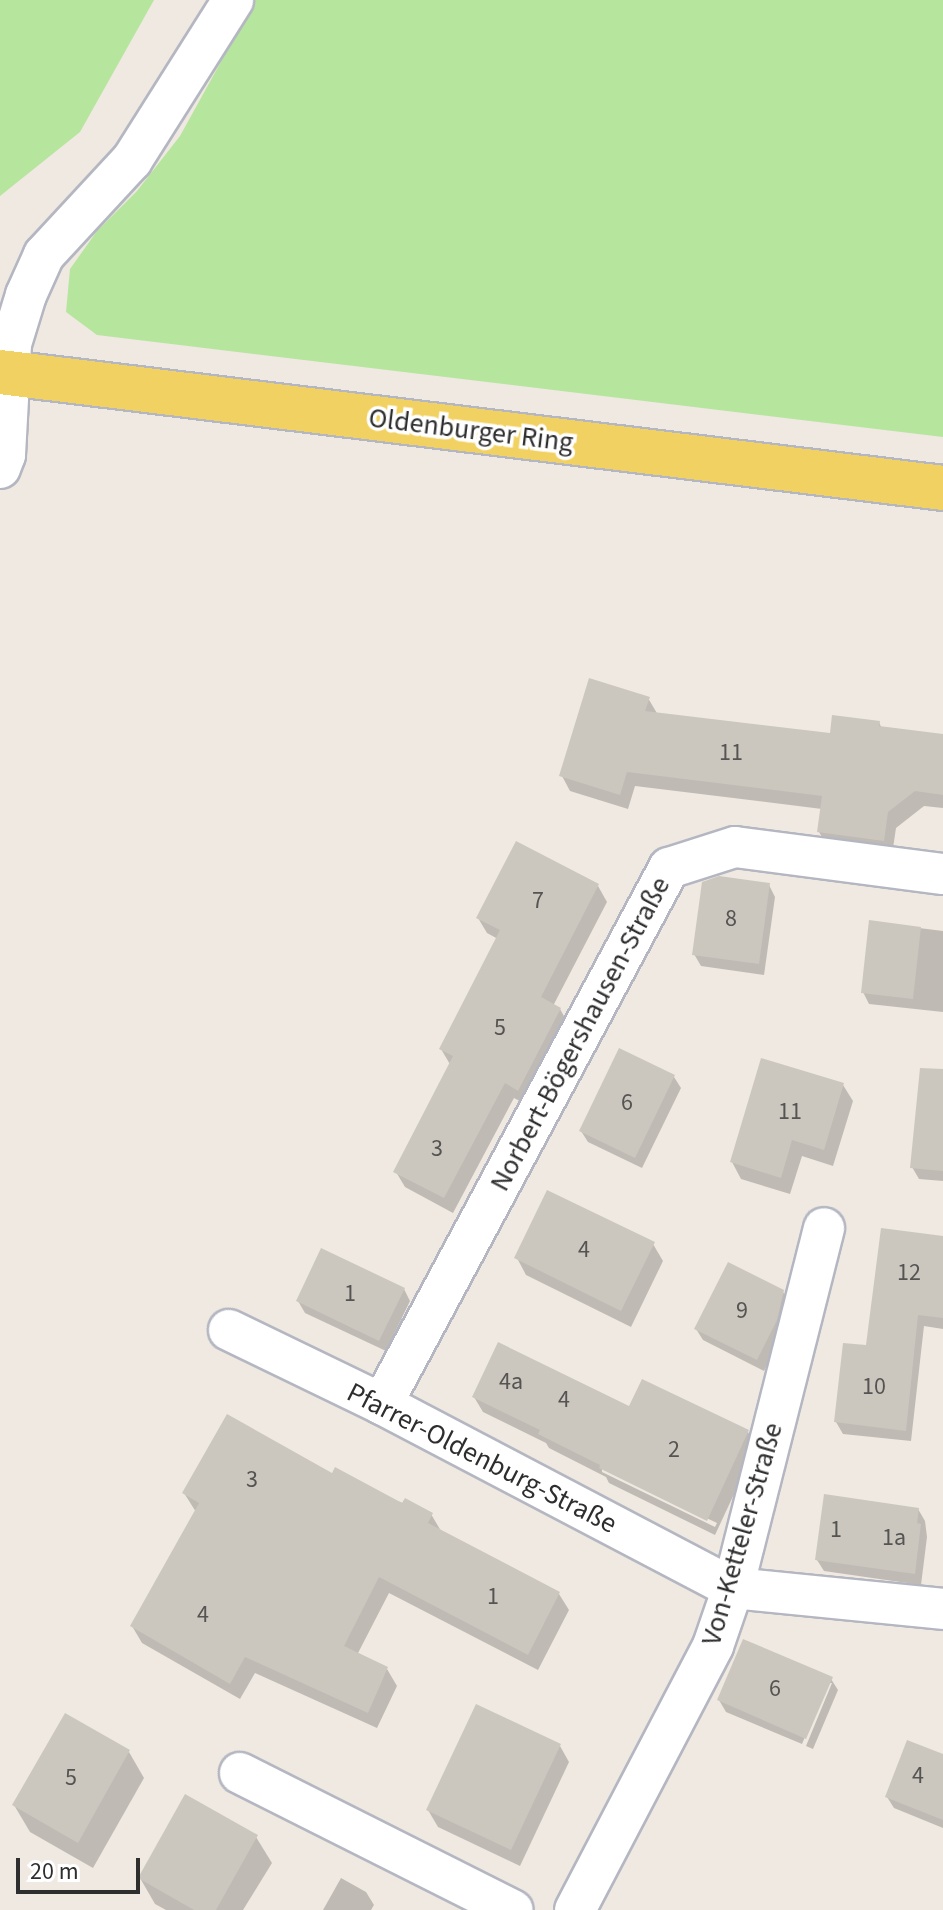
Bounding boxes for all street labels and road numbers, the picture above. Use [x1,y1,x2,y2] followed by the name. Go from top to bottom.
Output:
[367,401,575,459] street label: Oldenburger Ring
[483,871,677,1197] street label: Norbert-Bögershausen-Straße
[341,1375,623,1541] street label: Pfarrer-Oldenburg-Straße
[694,1419,790,1649] street label: Von-Ketteler-Straße

